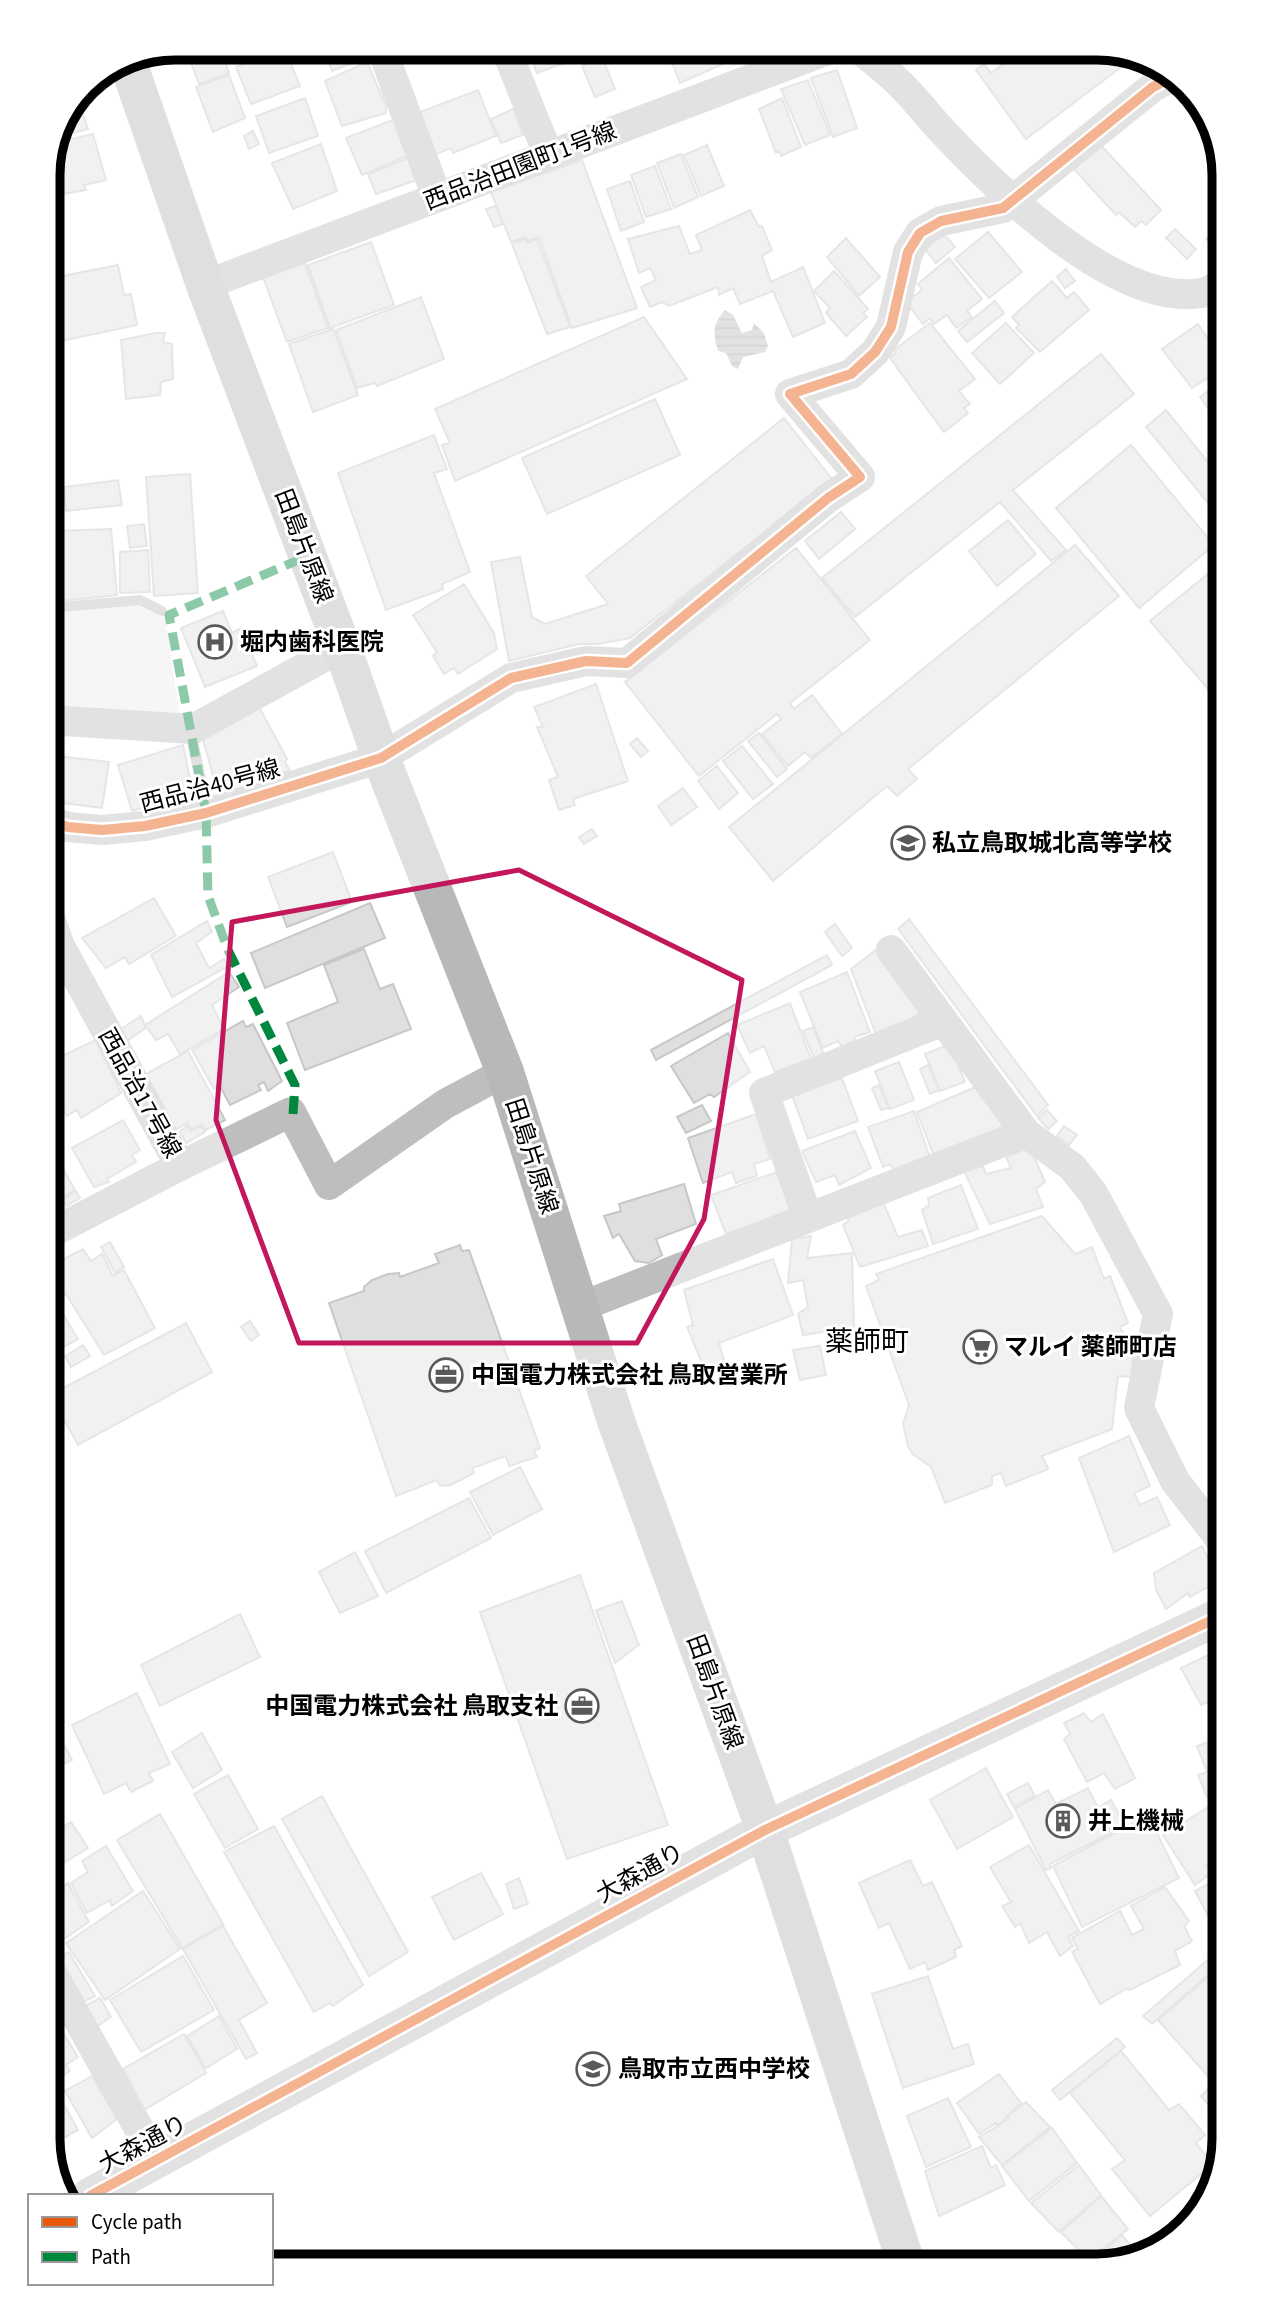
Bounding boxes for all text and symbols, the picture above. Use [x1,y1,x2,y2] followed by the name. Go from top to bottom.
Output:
[419,114,622,219] street label: 西品治田園町1号線
[266,484,341,608] street label: 田島片原線
[196,623,234,661] hospital icon: 堀内歯科医院
[240,625,384,660] place label: 堀内歯科医院
[136,751,284,822] street label: 西品治40号線
[889,824,927,862] school or university icon: 私立鳥取城北高等学校
[932,826,1172,861] place label: 私立鳥取城北高等学校
[89,1022,190,1165] street label: 西品治17号線
[496,1094,567,1219] street label: 田島片原線
[825,1322,909,1362] district label: 薬師町
[961,1328,999,1366] supermarket icon: マルイ 薬師町店
[1004,1330,1177,1365] place label: マルイ 薬師町店
[427,1356,465,1394] office icon: 中国電力株式会社 鳥取営業所
[471,1358,788,1393] place label: 中国電力株式会社 鳥取営業所
[678,1630,751,1755] street label: 田島片原線
[563,1687,601,1725] office icon: 中国電力株式会社 鳥取支社
[265,1689,558,1724] place label: 中国電力株式会社 鳥取支社
[1044,1802,1082,1840] building icon: 井上機械
[1088,1804,1184,1839] place label: 井上機械
[590,1835,691,1912] street label: 大森通り
[574,2050,612,2088] school or university icon: 鳥取市立西中学校
[618,2052,810,2087] place label: 鳥取市立西中学校
[93,2106,194,2182] street label: 大森通り
[28,2194,273,2285] legend
[91,2207,182,2237] text: Cycle path
[91,2242,131,2272] text: Path

